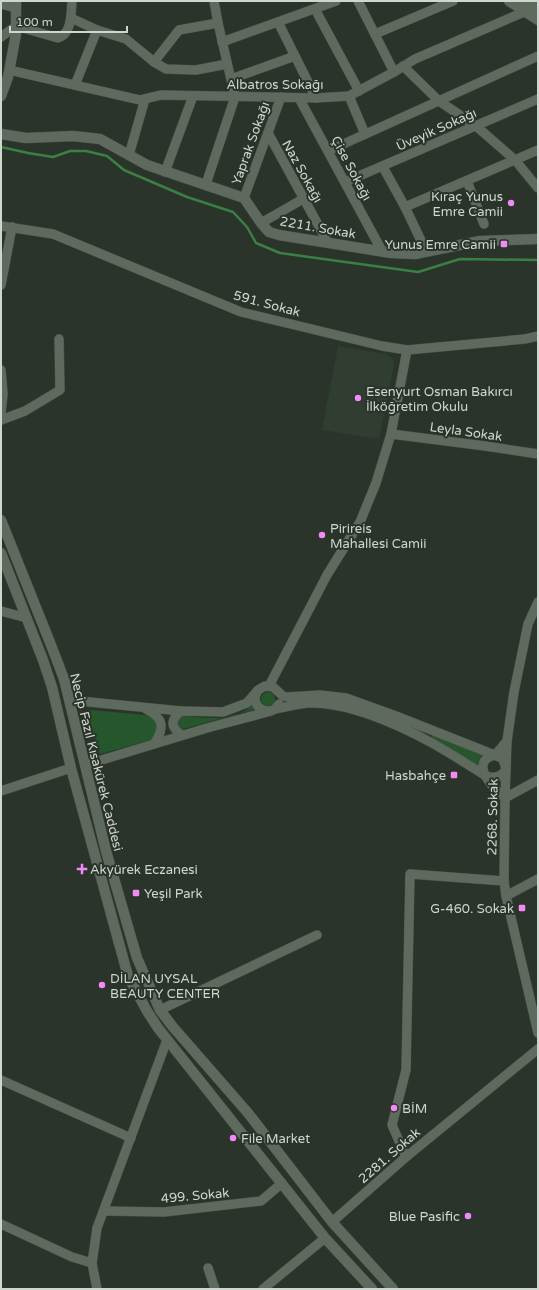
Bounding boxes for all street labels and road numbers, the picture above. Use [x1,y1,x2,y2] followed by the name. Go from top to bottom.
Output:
[226,77,324,93] street label: Albatros Sokağı
[229,100,273,187] street label: Yaprak Sokağı
[394,105,479,155] street label: Üveyik Sokağı
[327,133,375,204] street label: Çise Sokağı
[278,137,326,206] street label: Naz Sokağı
[279,213,357,243] street label: 2211. Sokak
[232,287,302,321] street label: 591. Sokak
[429,419,503,445] street label: Leyla Sokak
[66,672,126,853] street label: Necip Fazıl Kısakürek Caddesi
[484,779,502,855] street label: 2268. Sokak
[355,1125,424,1187] street label: 2281. Sokak
[160,1185,230,1207] street label: 499. Sokak

